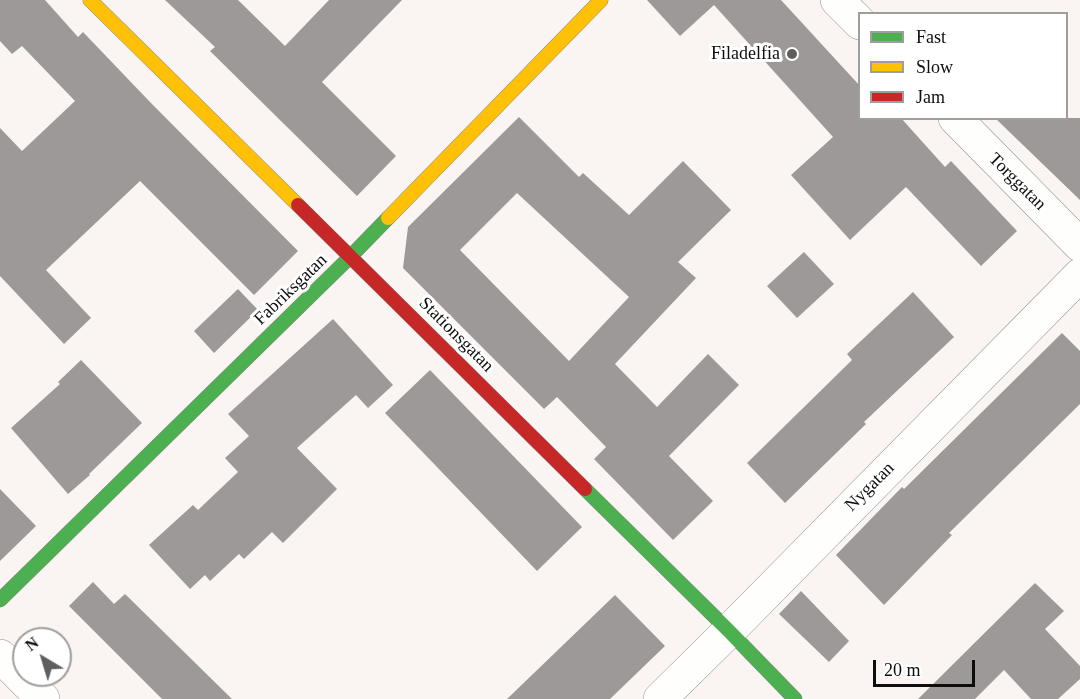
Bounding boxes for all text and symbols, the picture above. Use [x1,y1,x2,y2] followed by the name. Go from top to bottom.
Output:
[858,12,1068,120] legend
[916,27,946,47] text: Fast
[711,43,780,65] place label: Filadelfia
[785,47,799,61] marker: Filadelfia
[916,57,953,77] text: Slow
[916,87,945,107] text: Jam
[984,149,1050,215] street label: Torggatan
[250,250,332,330] street label: Fabriksgatan
[414,293,498,377] street label: Stationsgatan
[841,458,899,516] street label: Nygatan
[12,627,72,687] north arrow
[22,634,42,654] text: N
[876,648,978,686] scale bar
[884,660,921,680] text: 20 m

